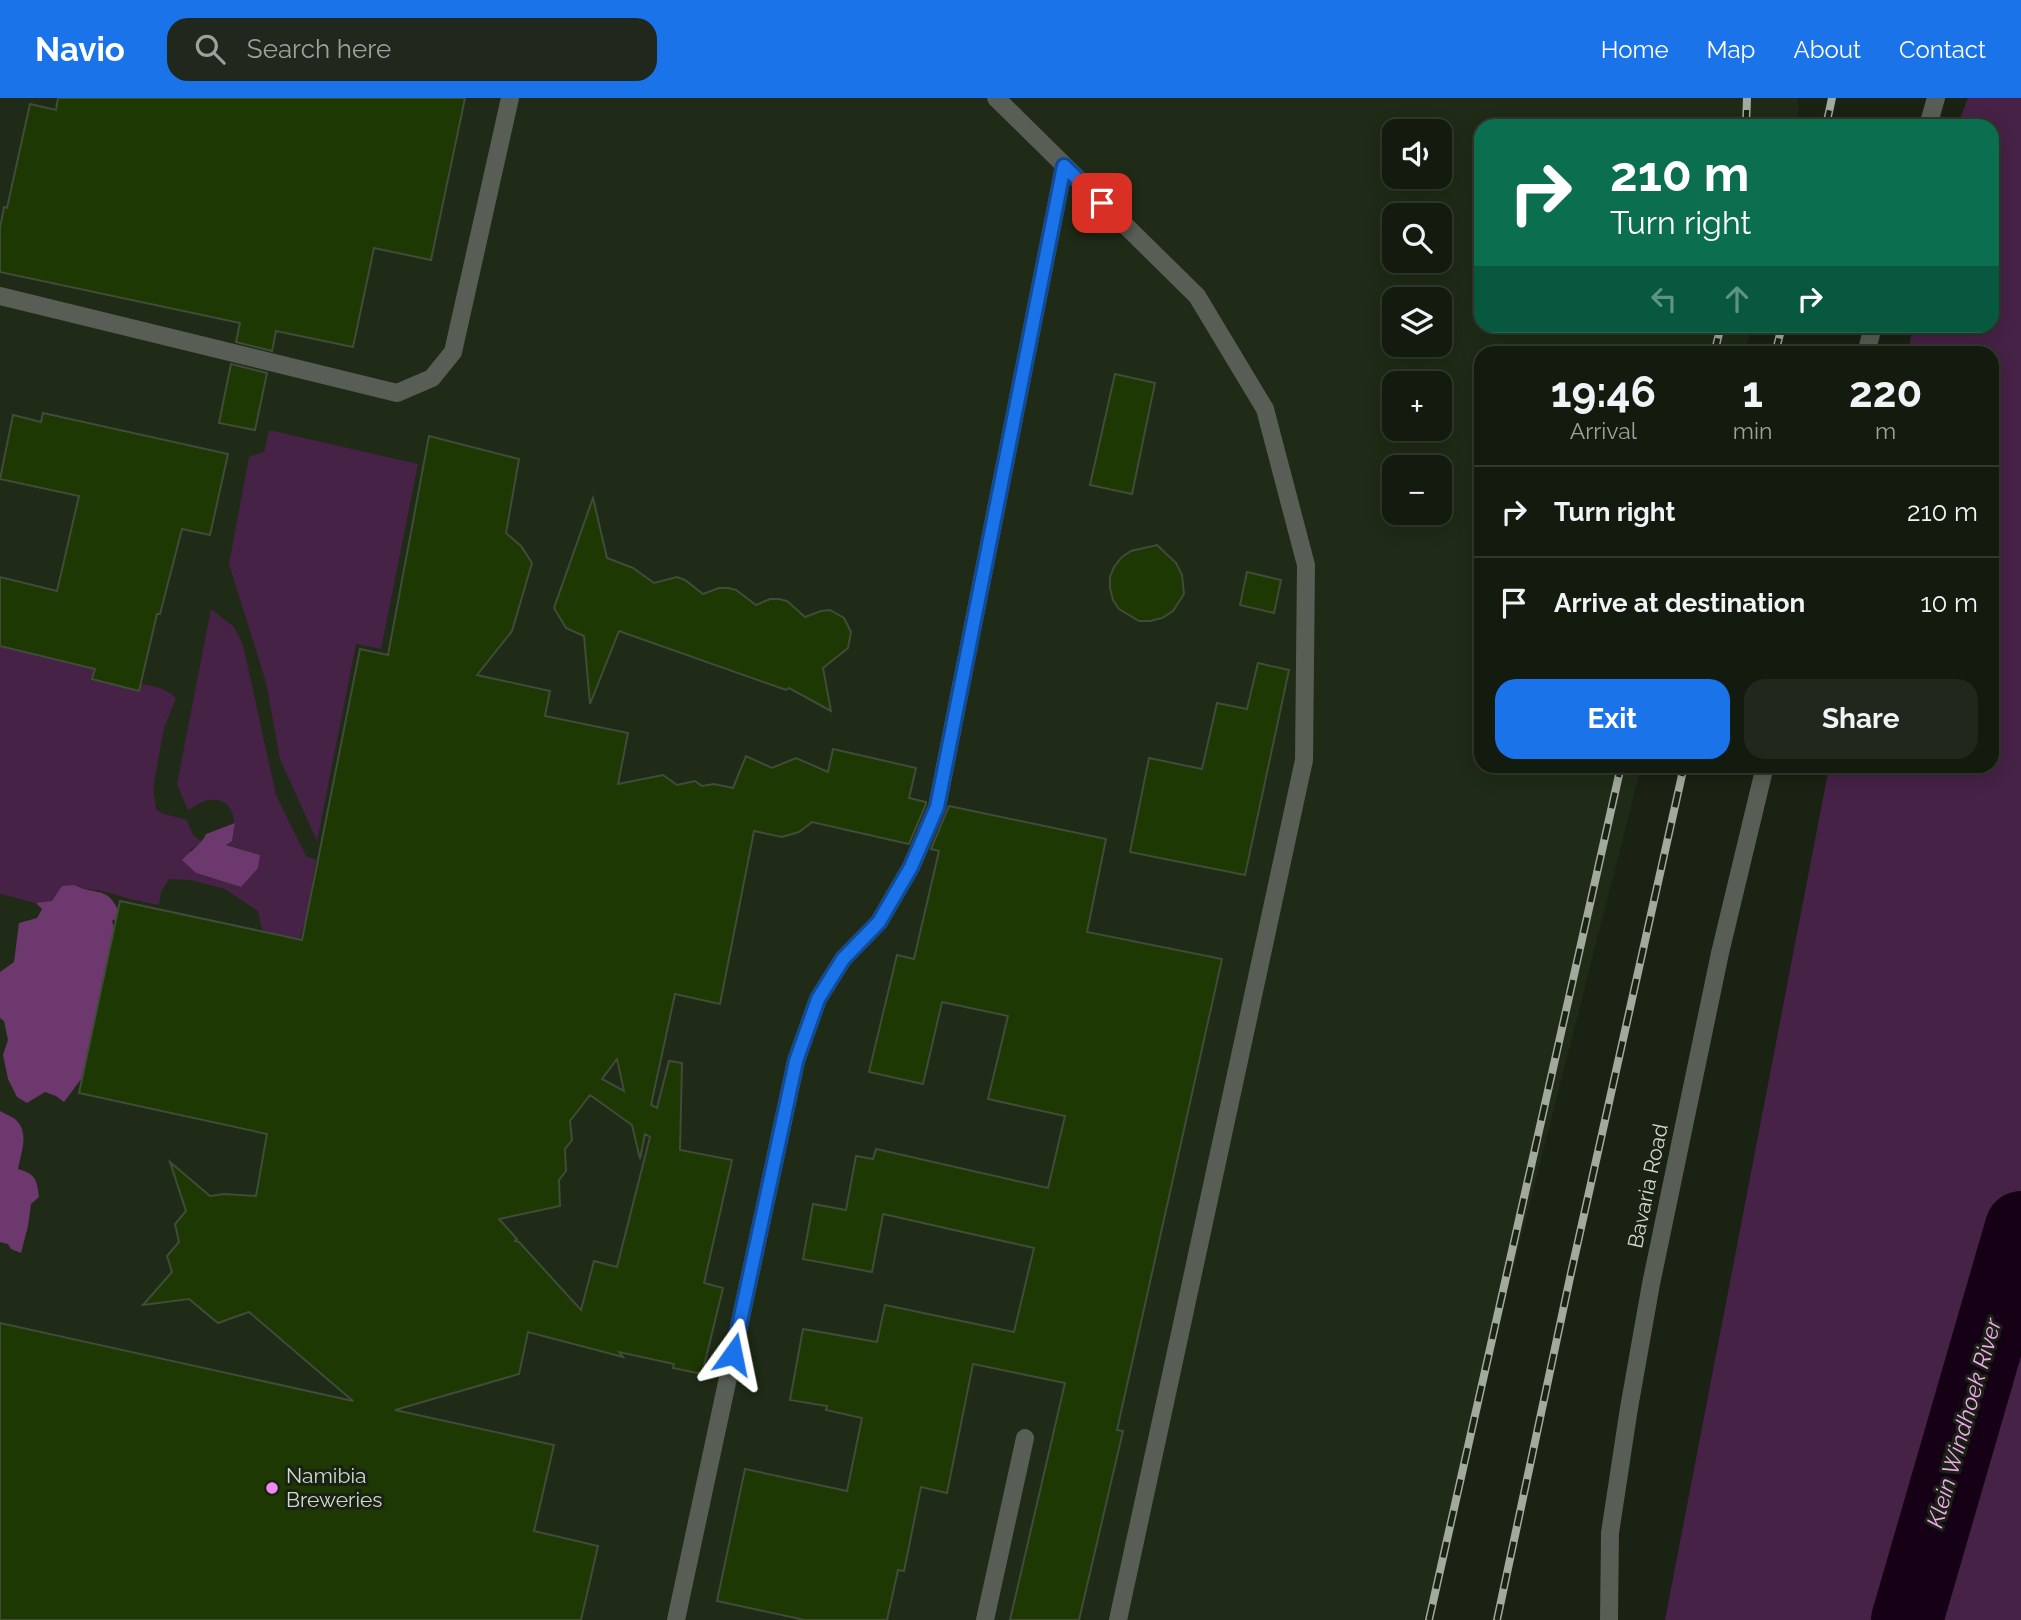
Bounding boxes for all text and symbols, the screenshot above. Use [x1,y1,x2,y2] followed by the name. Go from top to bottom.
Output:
[167,18,657,81] search box
[35,30,125,69] text: Navio
[191,30,229,68] icon: search
[247,34,391,64] text: Search here
[1601,35,1669,64] text: Home
[1707,35,1755,64] text: Map
[1793,35,1861,64] text: About
[1899,35,1986,64] text: Contact
[1382,119,1452,525] map controls
[1382,119,1452,189] button: sound
[1610,145,1749,202] text: 210 m
[1495,147,1586,238] icon: right
[1072,173,1132,233] pin
[1083,184,1121,222] icon: arrive
[1382,203,1452,273] button: search
[1610,204,1751,241] text: Turn right
[1645,280,1683,318] icon: left
[1718,280,1756,318] icon: ahead
[1791,280,1829,318] icon: right
[1382,287,1452,357] button: layers
[1551,368,1656,417] text: 19:46
[1742,368,1763,417] text: 1
[1849,368,1922,417] text: 220
[1382,371,1452,441] button: +
[1570,417,1637,444] text: Arrival
[1733,417,1772,444] text: min
[1875,417,1896,444] text: m
[1382,455,1452,525] button: −
[1495,493,1533,531] icon: right
[1554,497,1675,527] text: Turn right
[1907,497,1978,527] text: 210 m
[1495,584,1533,622] icon: arrive
[1554,588,1805,618] text: Arrive at destination
[1920,588,1978,618] text: 10 m
[1495,679,1730,759] button: Exit
[1744,679,1978,759] button: Share
[1622,1121,1673,1250] street label: Bavaria Road
[1921,1314,2007,1531] water label: Klein Windhoek River
[696,1317,770,1391] position arrow
[286,1463,383,1512] place label: Namibia Breweries
[264,1480,280,1496] marker: Namibia Breweries

